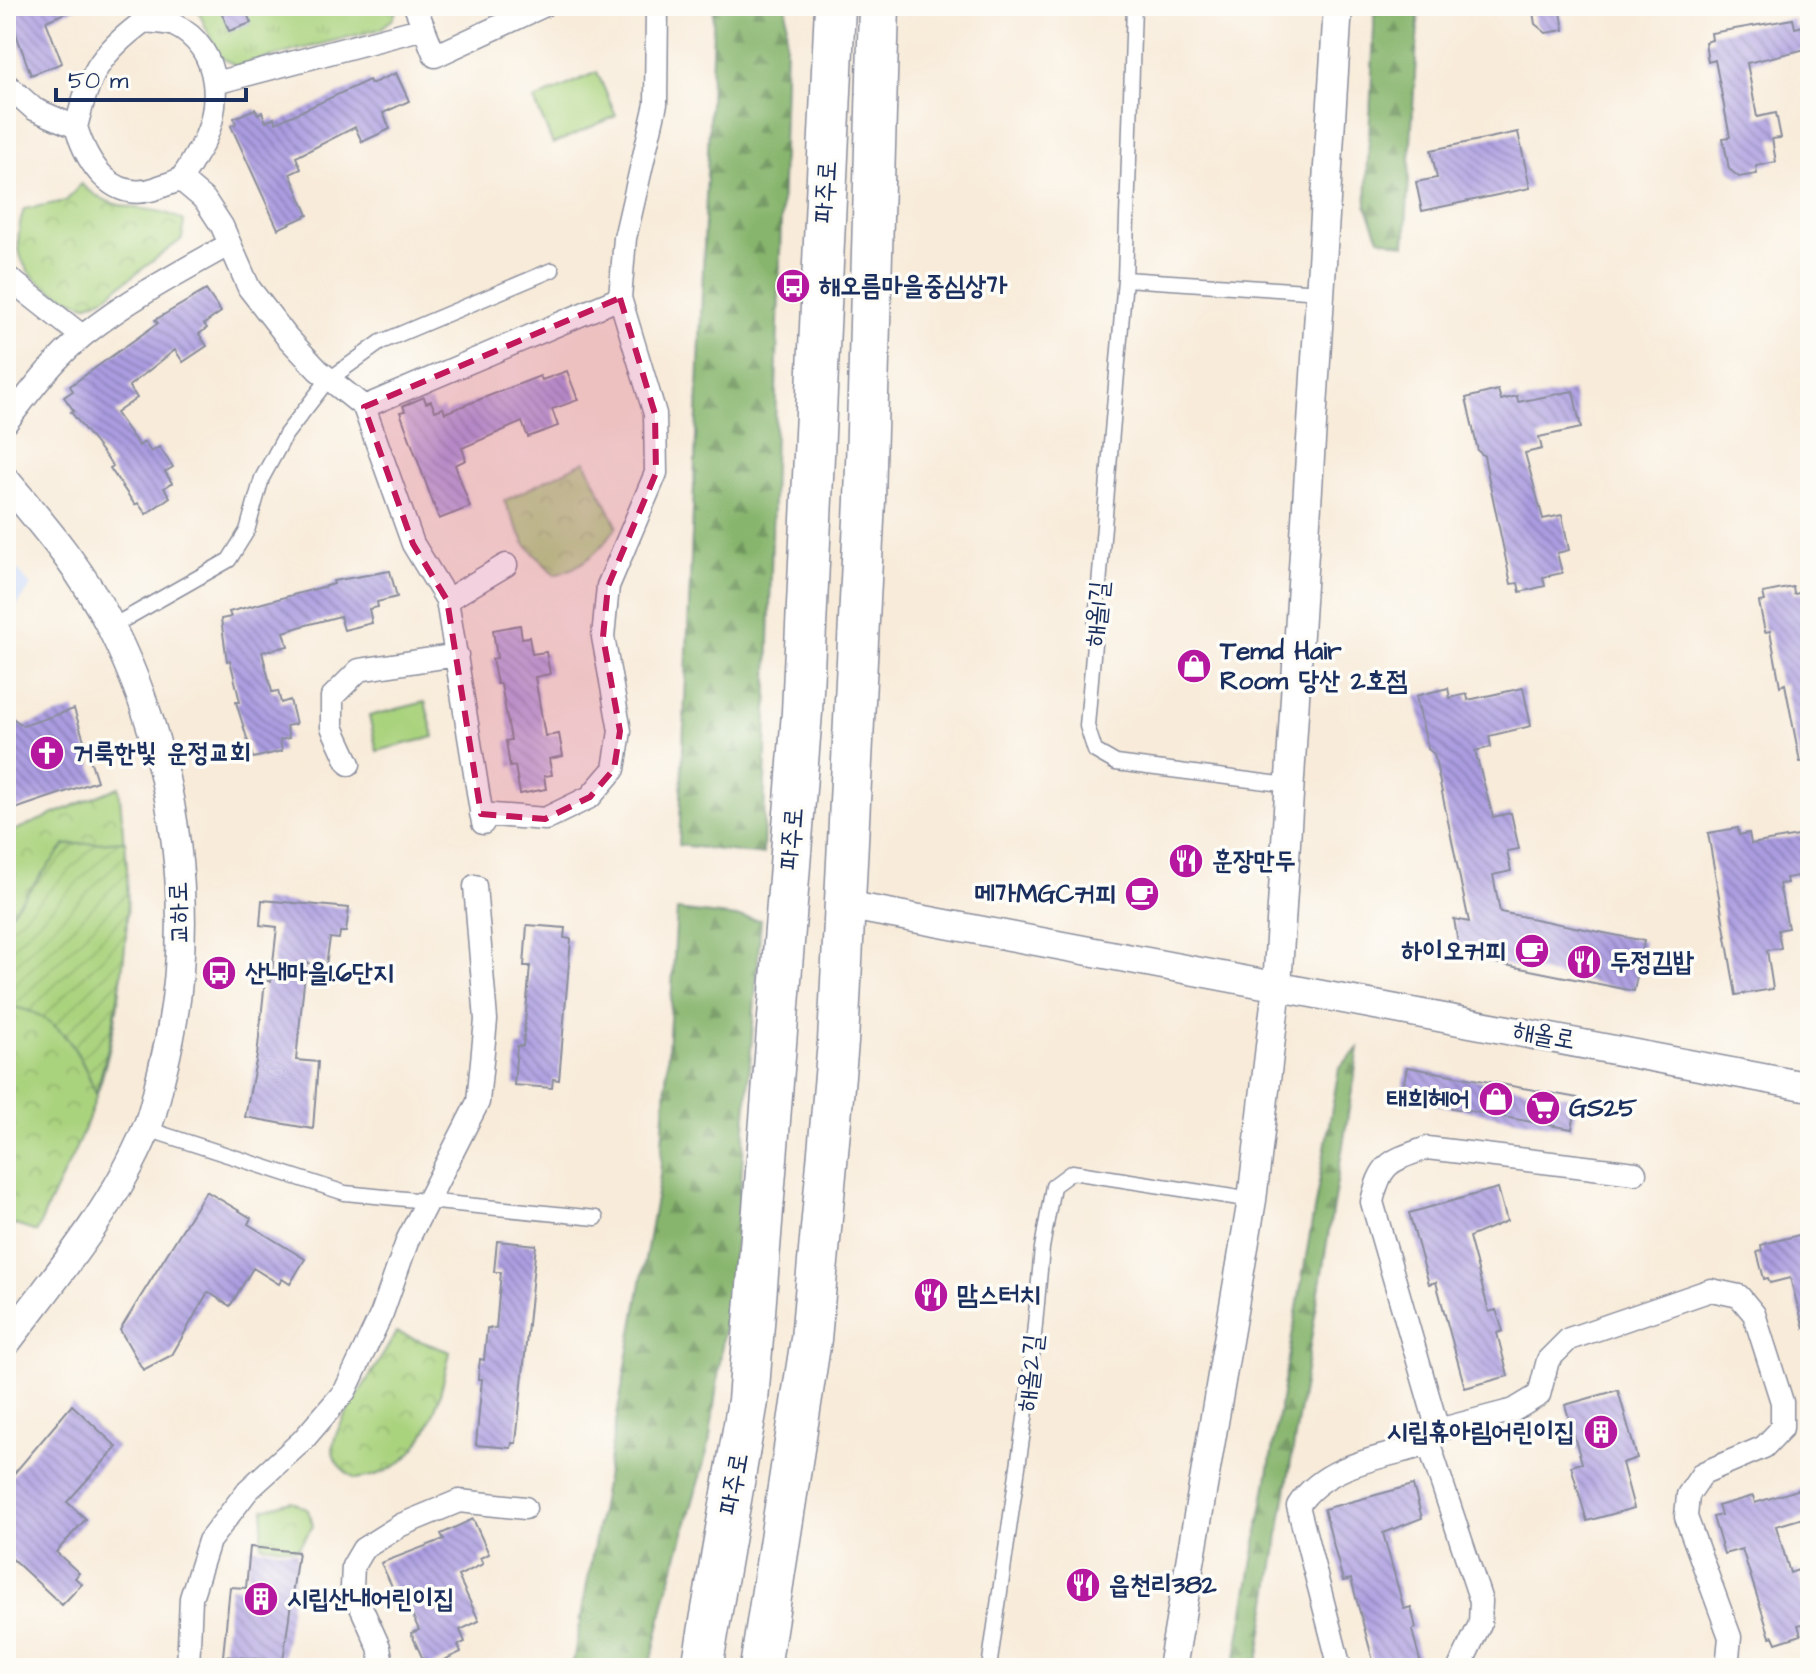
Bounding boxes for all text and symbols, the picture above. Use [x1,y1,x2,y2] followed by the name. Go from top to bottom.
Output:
[56,52,246,102] scale bar
[68,64,129,98] text: 50 m
[806,160,846,224] street label: 파주로
[774,267,812,305] bus stop icon: 해오름마을중심상가
[819,268,1007,304] place label: 해오름마을중심상가
[1076,579,1118,648] street label: 해올1길
[1219,633,1407,699] place label: Temd Hair Room 당산 2호점
[1175,647,1213,685] shop icon: Temd Hair Room 당산 2호점
[28,734,66,772] church icon: 거룩한빛 운정교회
[73,735,251,771] place label: 거룩한빛 운정교회
[772,806,812,872] street label: 파주로
[1167,842,1205,880] restaurant icon: 훈장만두
[1212,843,1296,879] place label: 훈장만두
[1123,875,1161,913] cafe icon: 메가MGC커피
[974,876,1116,912] place label: 메가MGC커피
[160,881,198,945] street label: 교하로
[1513,932,1551,970] cafe icon: 하이오커피
[1401,933,1506,969] place label: 하이오커피
[1565,943,1603,981] restaurant icon: 두정김밥
[1610,944,1695,980] place label: 두정김밥
[200,954,238,992] bus stop icon: 산내마을1.6단지
[245,955,394,991] place label: 산내마을1.6단지
[1510,1012,1578,1058] street label: 해올로
[1477,1080,1515,1118] shop icon: 태희헤어
[1386,1081,1470,1117] place label: 태희헤어
[1524,1089,1562,1127] supermarket icon: GS25
[1569,1090,1638,1126] place label: GS25
[912,1276,950,1314] restaurant icon: 맘스터치
[957,1277,1041,1313] place label: 맘스터치
[1008,1332,1052,1413] street label: 해올2길
[1582,1413,1620,1451] building icon: 시립휴아림어린이집
[1387,1414,1575,1450] place label: 시립휴아림어린이집
[711,1450,757,1518] street label: 파주로
[1064,1566,1102,1604] restaurant icon: 읍천리382
[1109,1567,1217,1603] place label: 읍천리382
[242,1580,280,1618] building icon: 시립산내어린이집
[287,1581,454,1617] place label: 시립산내어린이집

